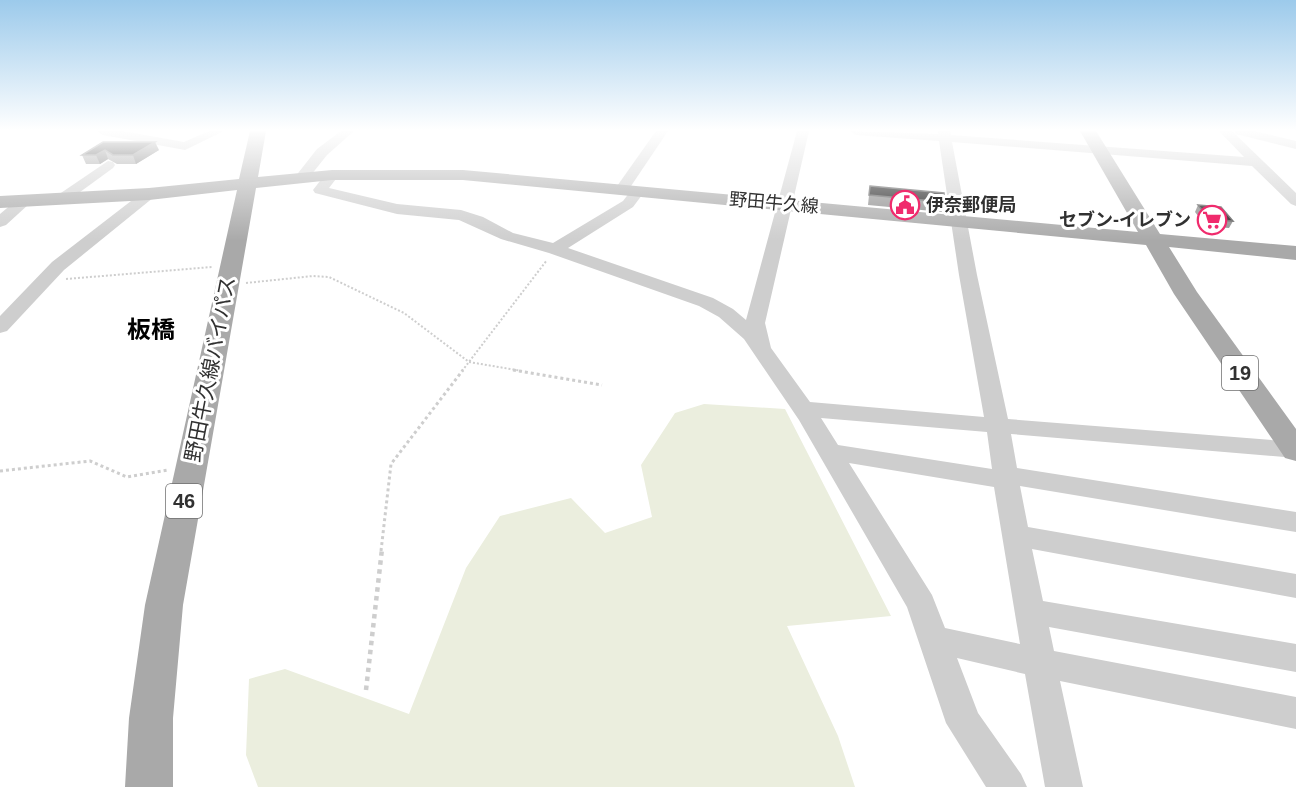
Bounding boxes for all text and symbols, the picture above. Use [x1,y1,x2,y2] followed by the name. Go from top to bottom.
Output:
[728,189,820,217] street label: 野田牛久線
[889,189,921,221] public building icon: 伊奈郵便局
[926,195,1016,215] place label: 伊奈郵便局
[1196,204,1228,236] supermarket icon: セブン-イレブン
[1059,210,1191,230] place label: セブン-イレブン
[181,274,239,464] street label: 野田牛久線バイパス
[127,316,175,343] district label: 板橋
[1222,356,1258,390] road number: 19
[166,484,202,518] road number: 46

